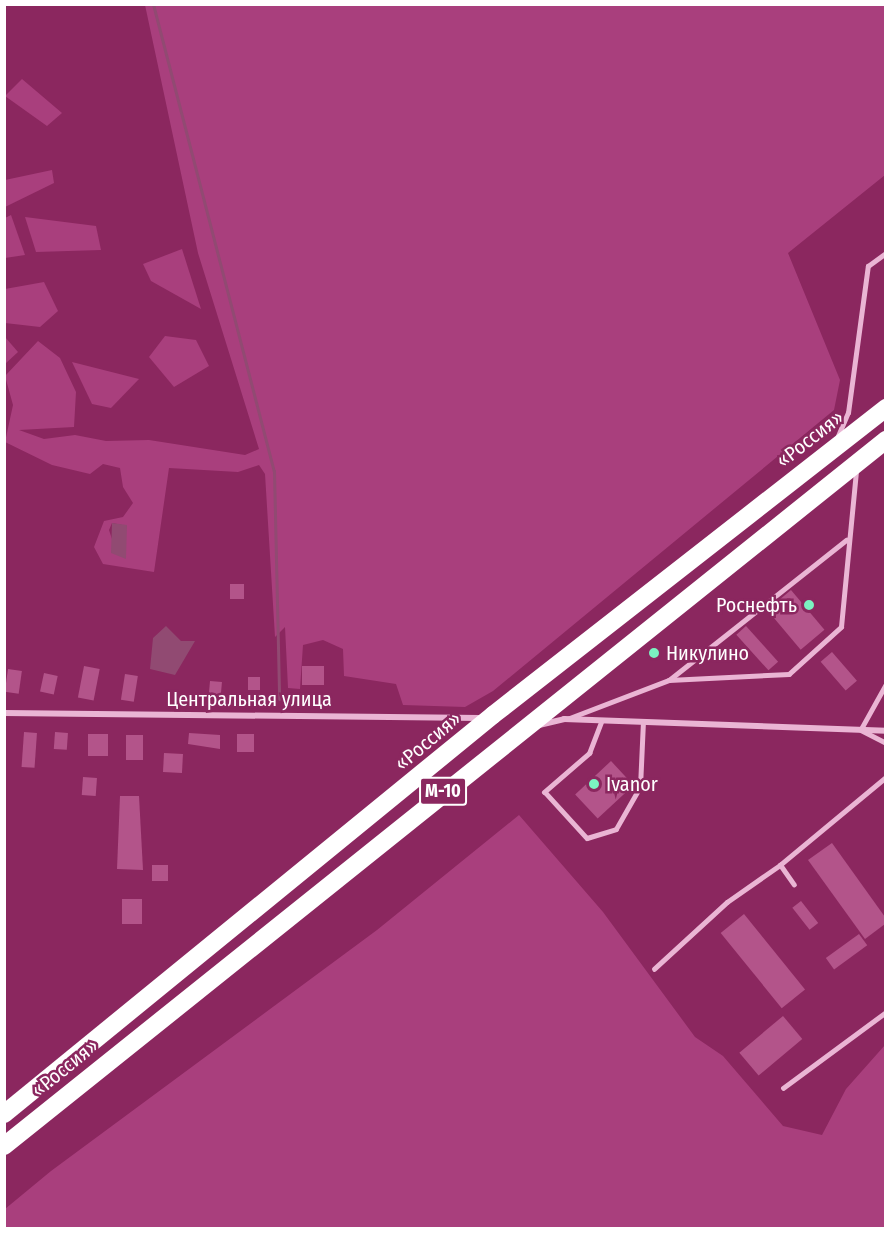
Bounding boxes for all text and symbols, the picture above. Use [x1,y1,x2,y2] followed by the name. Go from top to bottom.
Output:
[771,405,849,473] street label: «Россия»
[716,593,797,617] place label: Роснефть
[802,598,816,612] marker: Роснефть
[666,641,749,665] place label: Никулино
[647,646,661,660] marker: Никулино
[166,687,332,711] street label: Центральная улица
[390,706,466,776] street label: «Россия»
[606,772,658,796] place label: Ivanor
[419,776,467,806] road number: М-10
[587,777,601,791] marker: Ivanor
[27,1034,103,1102] street label: «Россия»

